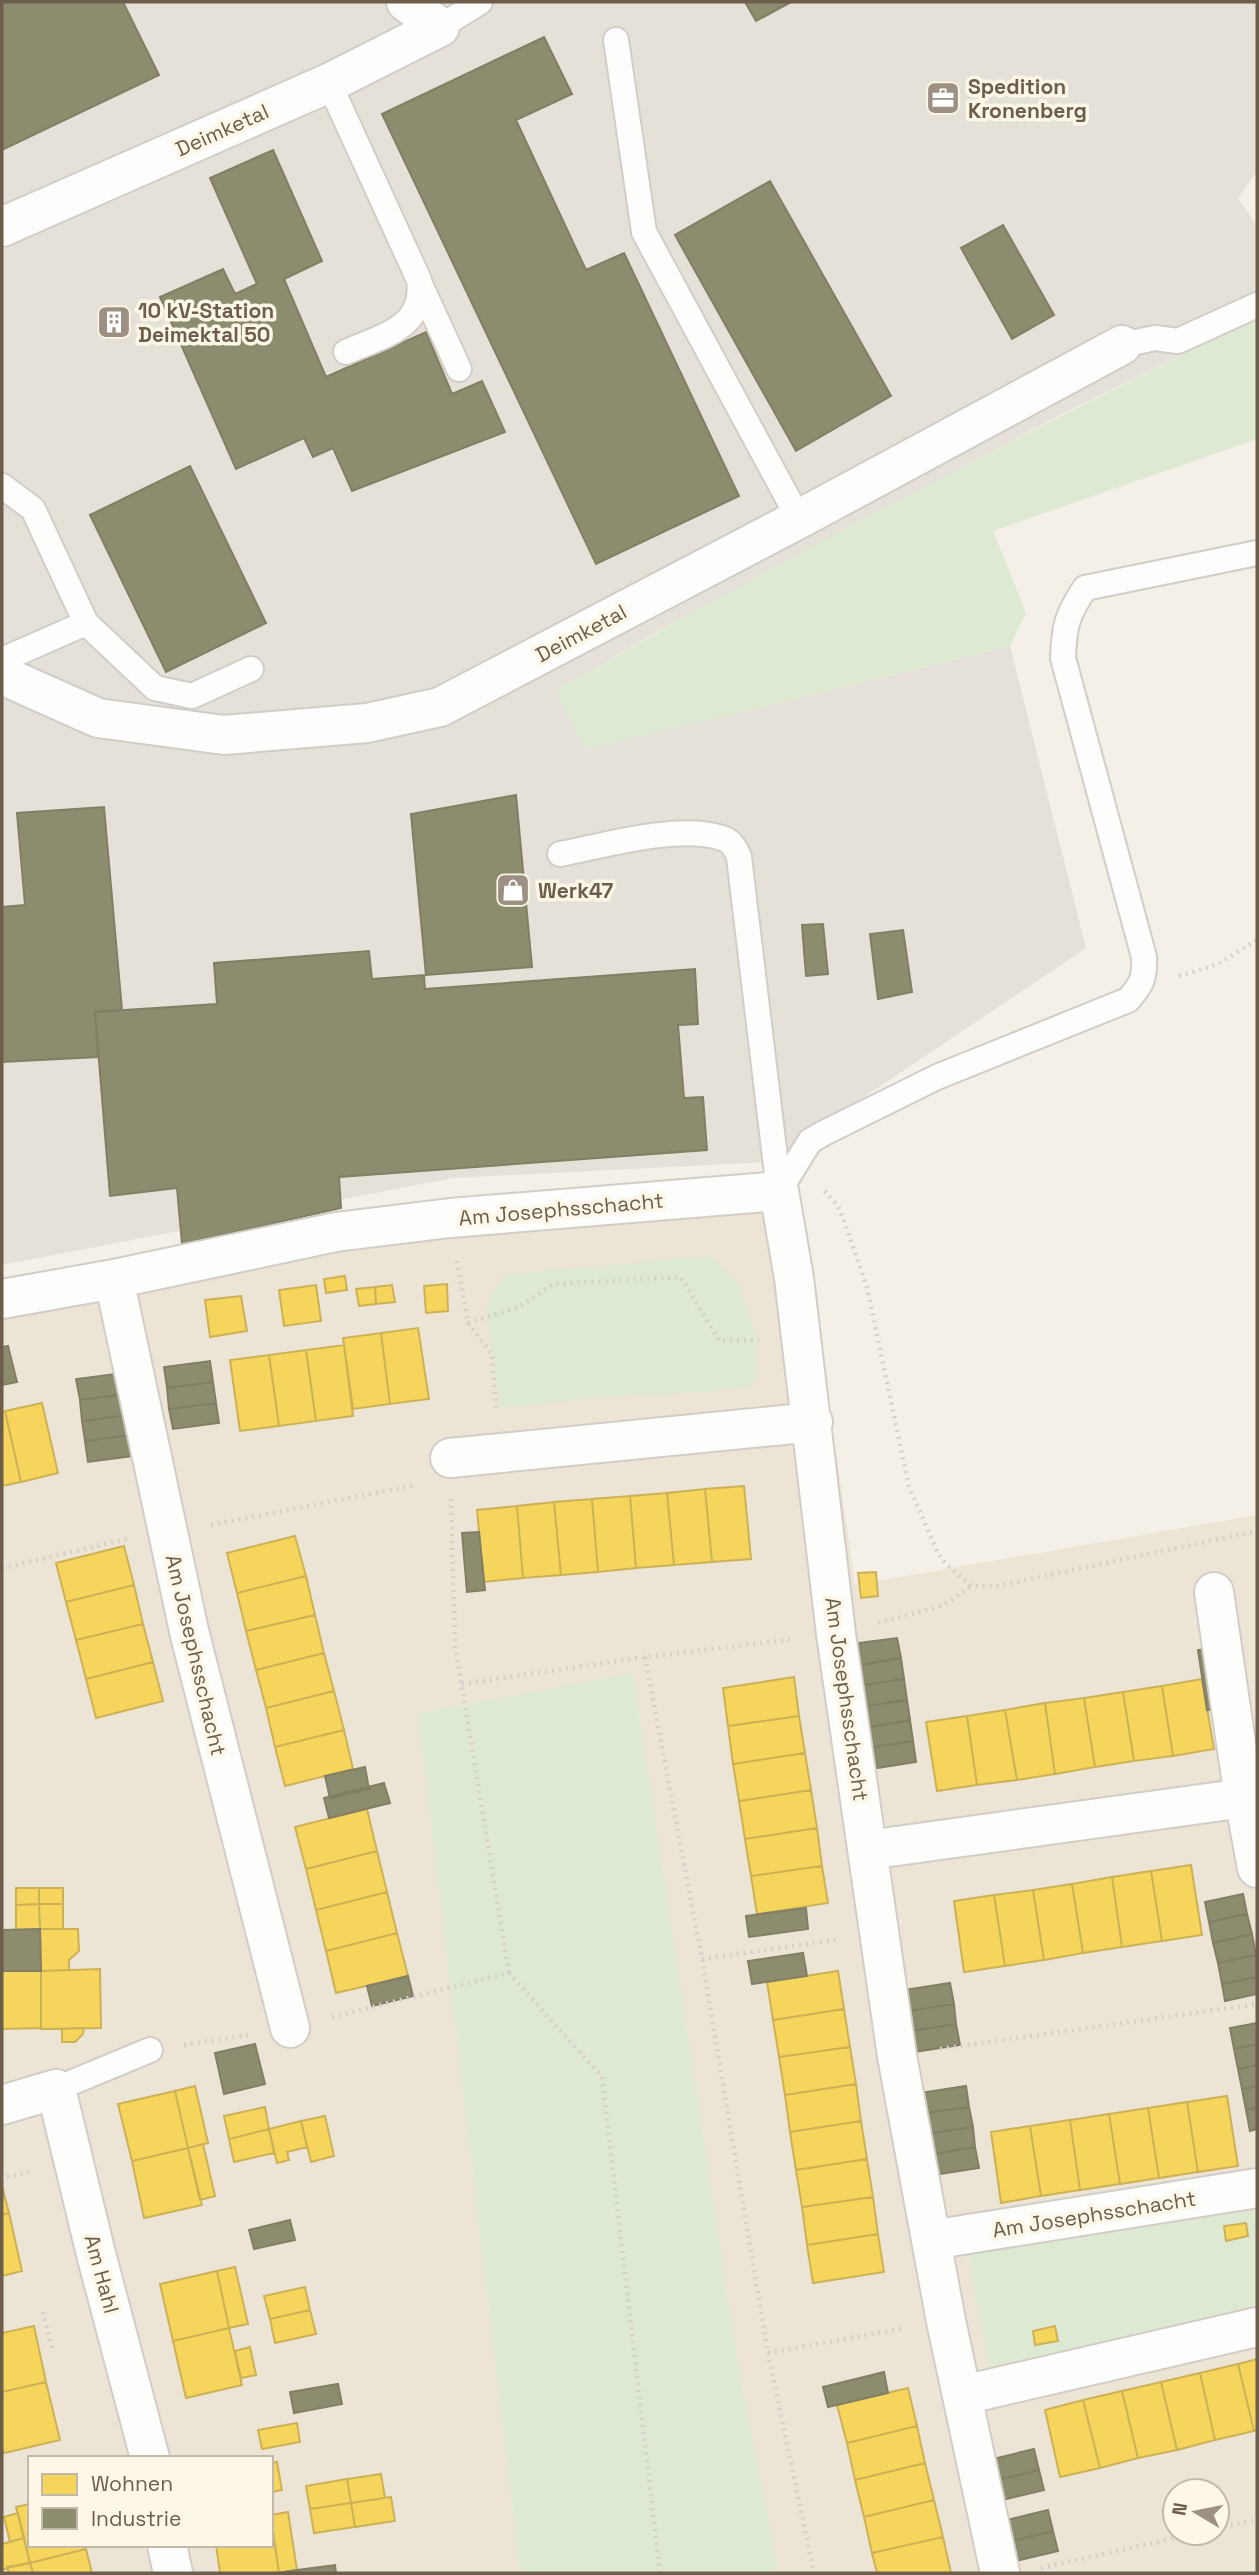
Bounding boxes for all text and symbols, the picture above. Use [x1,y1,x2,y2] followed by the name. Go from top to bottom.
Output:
[968,73,1087,124] place label: Spedition Kronenberg
[924,79,962,117] office icon: Spedition Kronenberg
[171,98,273,162] street label: Deimketal
[138,297,274,348] place label: 10 kV-Station Deimektal 50
[95,303,133,341] building icon: 10 kV-Station Deimektal 50
[531,598,631,668] street label: Deimketal
[494,871,532,909] shop icon: Werk47
[538,877,613,904] place label: Werk47
[457,1187,665,1231] street label: Am Josephsschacht
[160,1552,232,1758] street label: Am Josephsschacht
[819,1595,875,1803] street label: Am Josephsschacht
[990,2185,1198,2243] street label: Am Josephsschacht
[79,2232,125,2316] street label: Am Hahl
[28,2456,273,2547] legend
[91,2470,173,2497] text: Wohnen
[1161,2477,1231,2547] north arrow
[1166,2501,1193,2518] text: N
[91,2505,181,2532] text: Industrie

